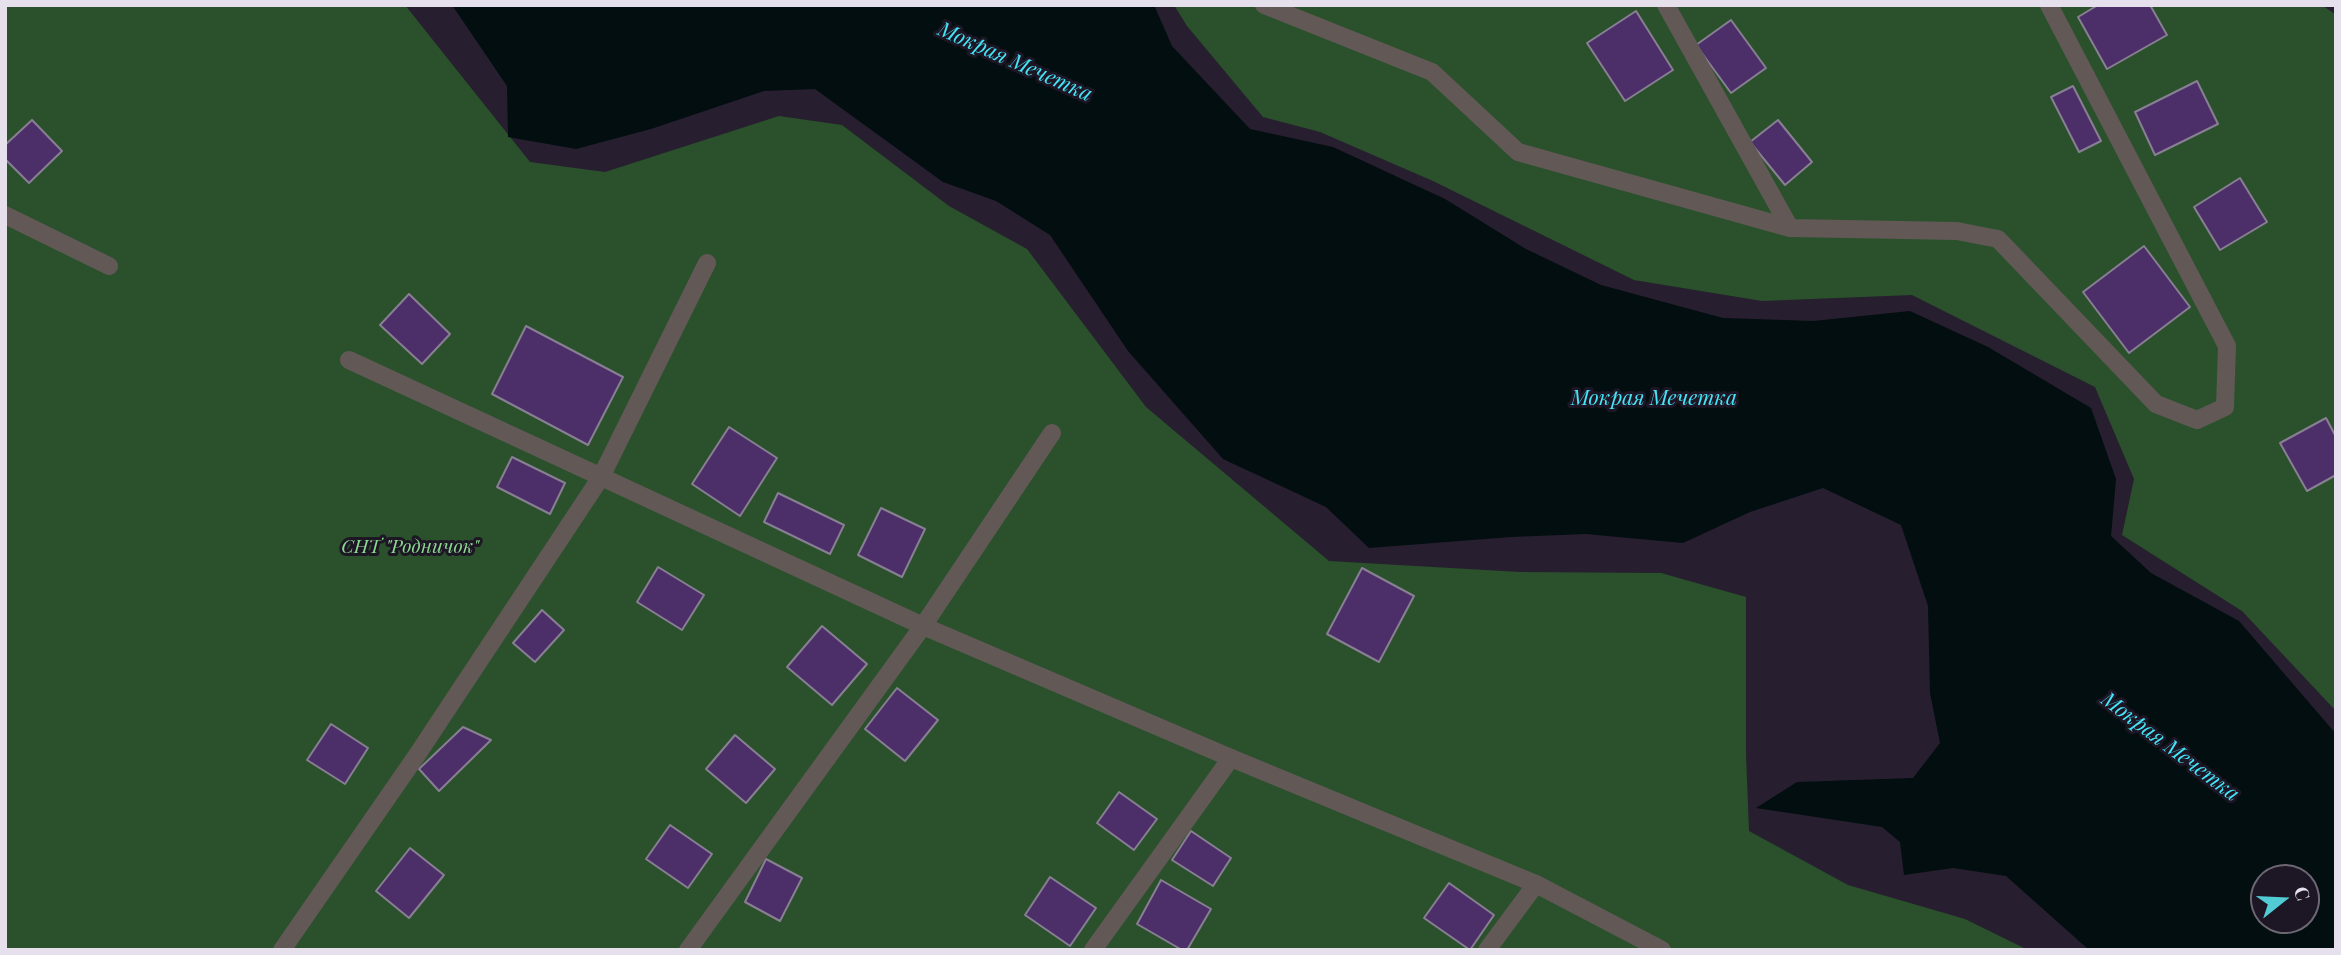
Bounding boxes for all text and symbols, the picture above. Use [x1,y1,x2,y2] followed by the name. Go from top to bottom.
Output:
[934,17,1096,107] water label: Мокрая Мечетка
[1571,385,1737,411] water label: Мокрая Мечетка
[341,536,479,558] park label: СНТ "Родничок"
[2096,687,2244,807] water label: Мокрая Мечетка
[2250,864,2320,934] north arrow
[2289,883,2318,904] text: С

